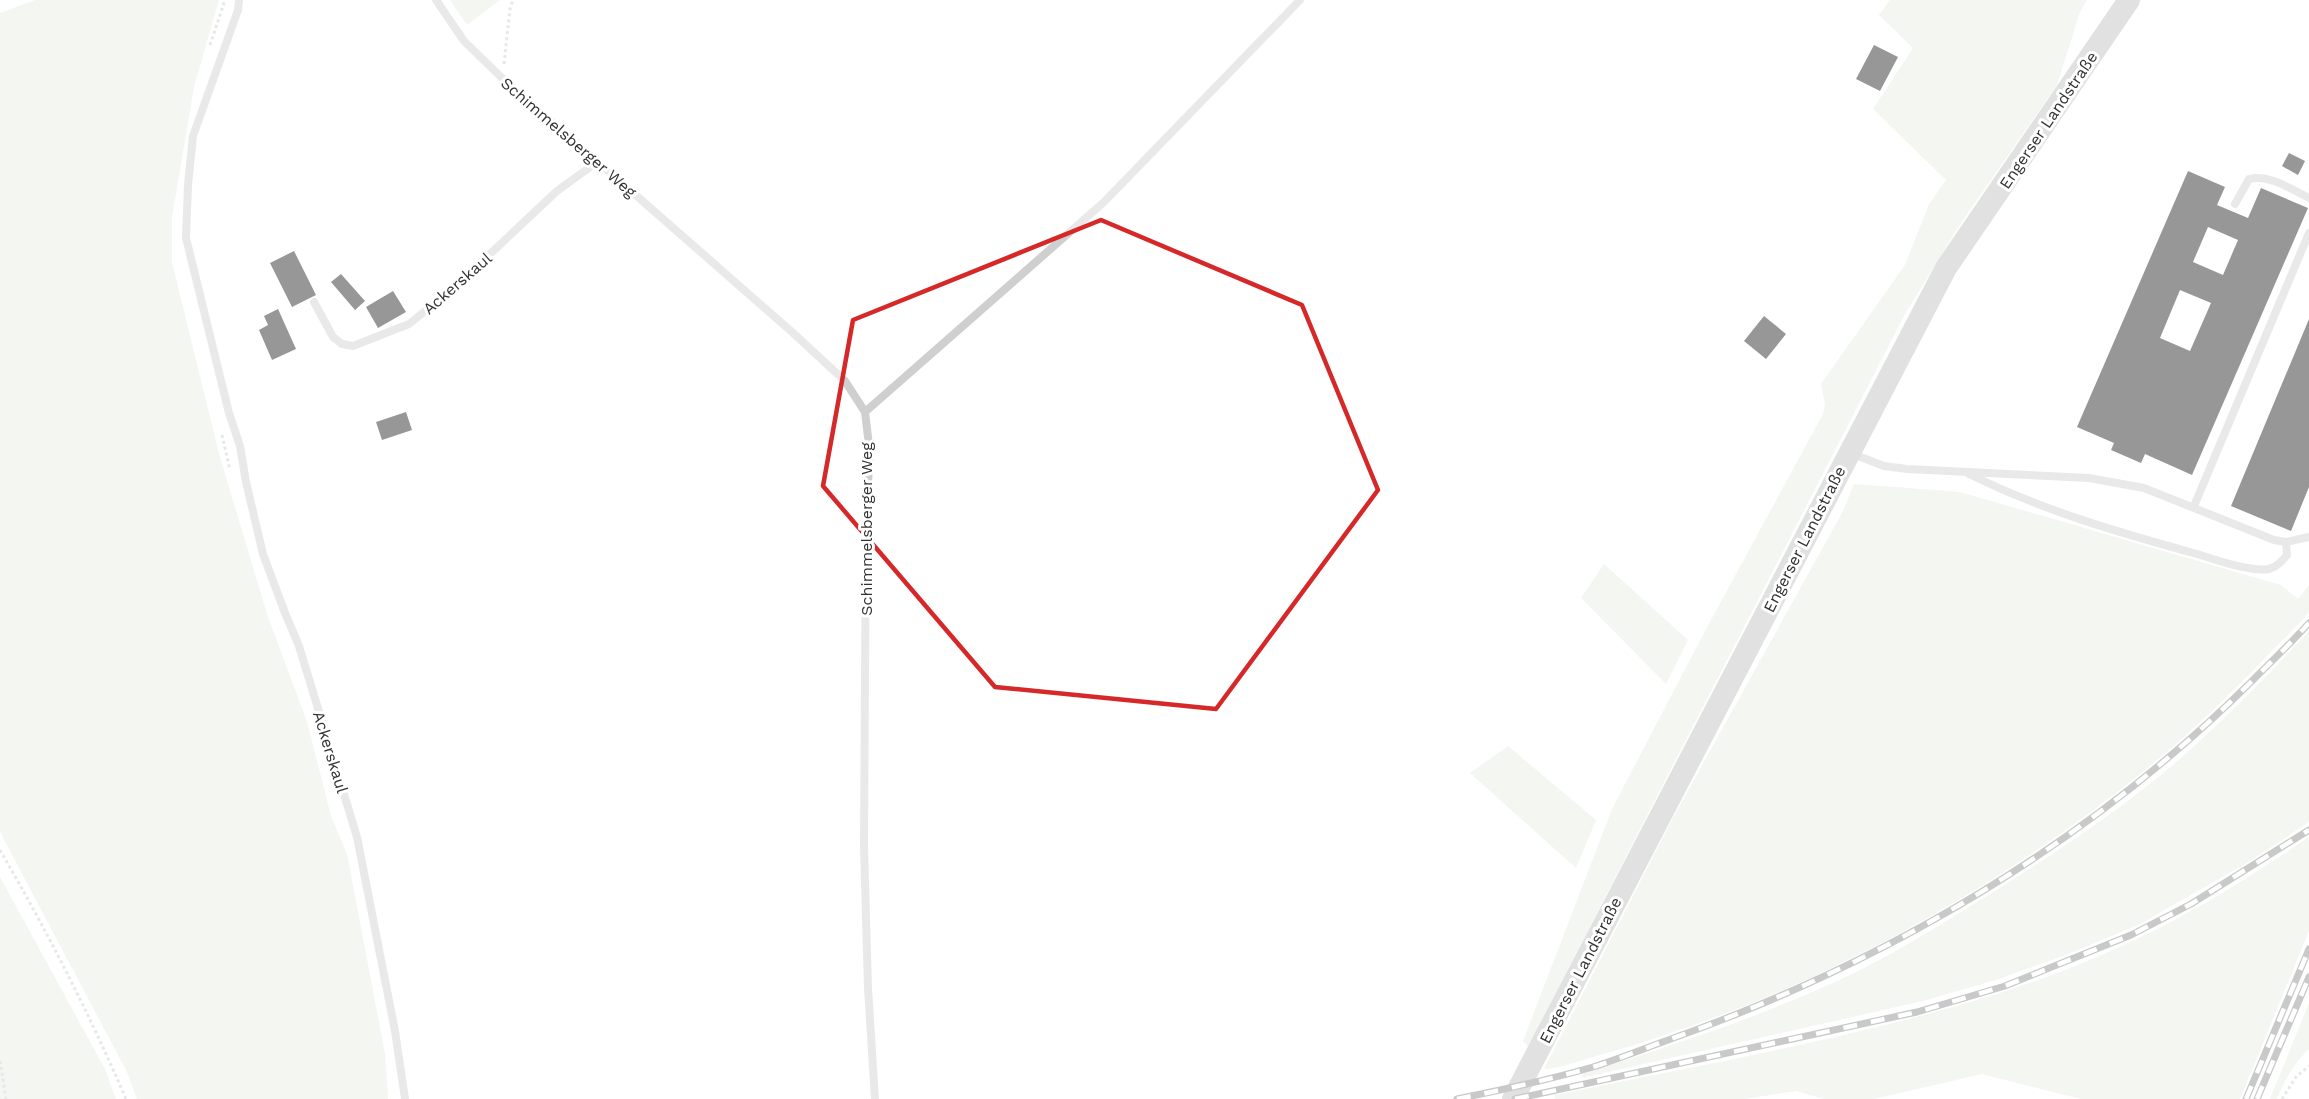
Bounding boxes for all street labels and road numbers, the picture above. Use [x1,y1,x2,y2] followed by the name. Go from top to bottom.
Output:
[1995,48,2101,193] street label: Engerser Landstraße
[497,73,641,202] street label: Schimmelsberger Weg
[419,248,496,318] street label: Ackerskaul
[857,442,876,616] street label: Schimmelsberger Weg
[1759,463,1850,615] street label: Engerser Landstraße
[309,709,352,796] street label: Ackerskaul
[1535,894,1626,1046] street label: Engerser Landstraße

